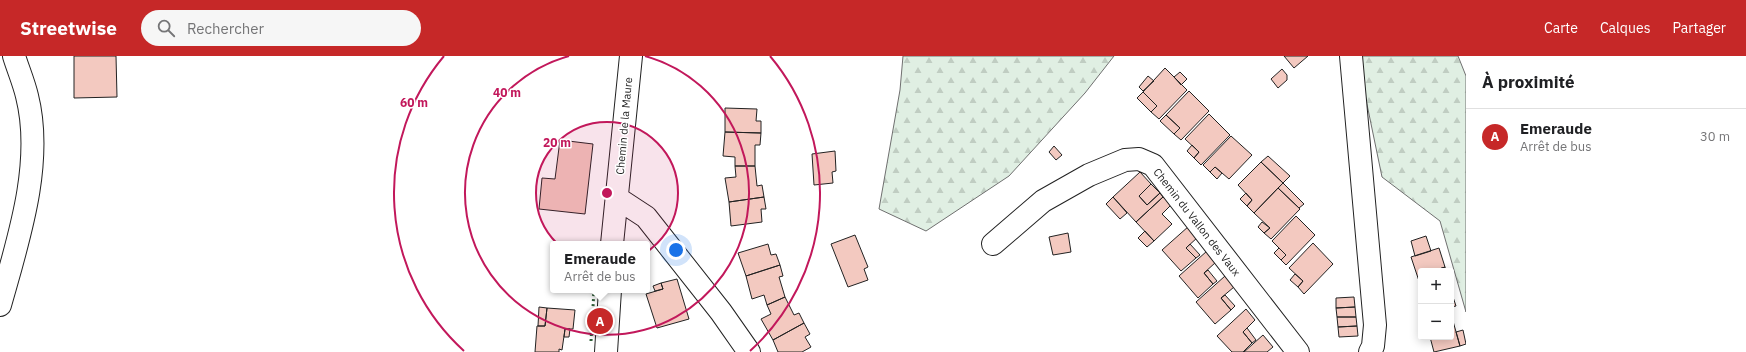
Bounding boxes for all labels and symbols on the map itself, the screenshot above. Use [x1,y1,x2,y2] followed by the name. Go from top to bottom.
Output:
[613,77,635,175] street label: Chemin de la Maure
[493,85,521,100] text: 40 m
[400,95,428,110] text: 60 m
[543,135,571,150] text: 20 m
[1150,165,1244,279] street label: Chemin du Vallon des Vaux
[600,186,614,200] centre of rings
[666,240,686,260] your location
[587,306,613,336] pin: A

